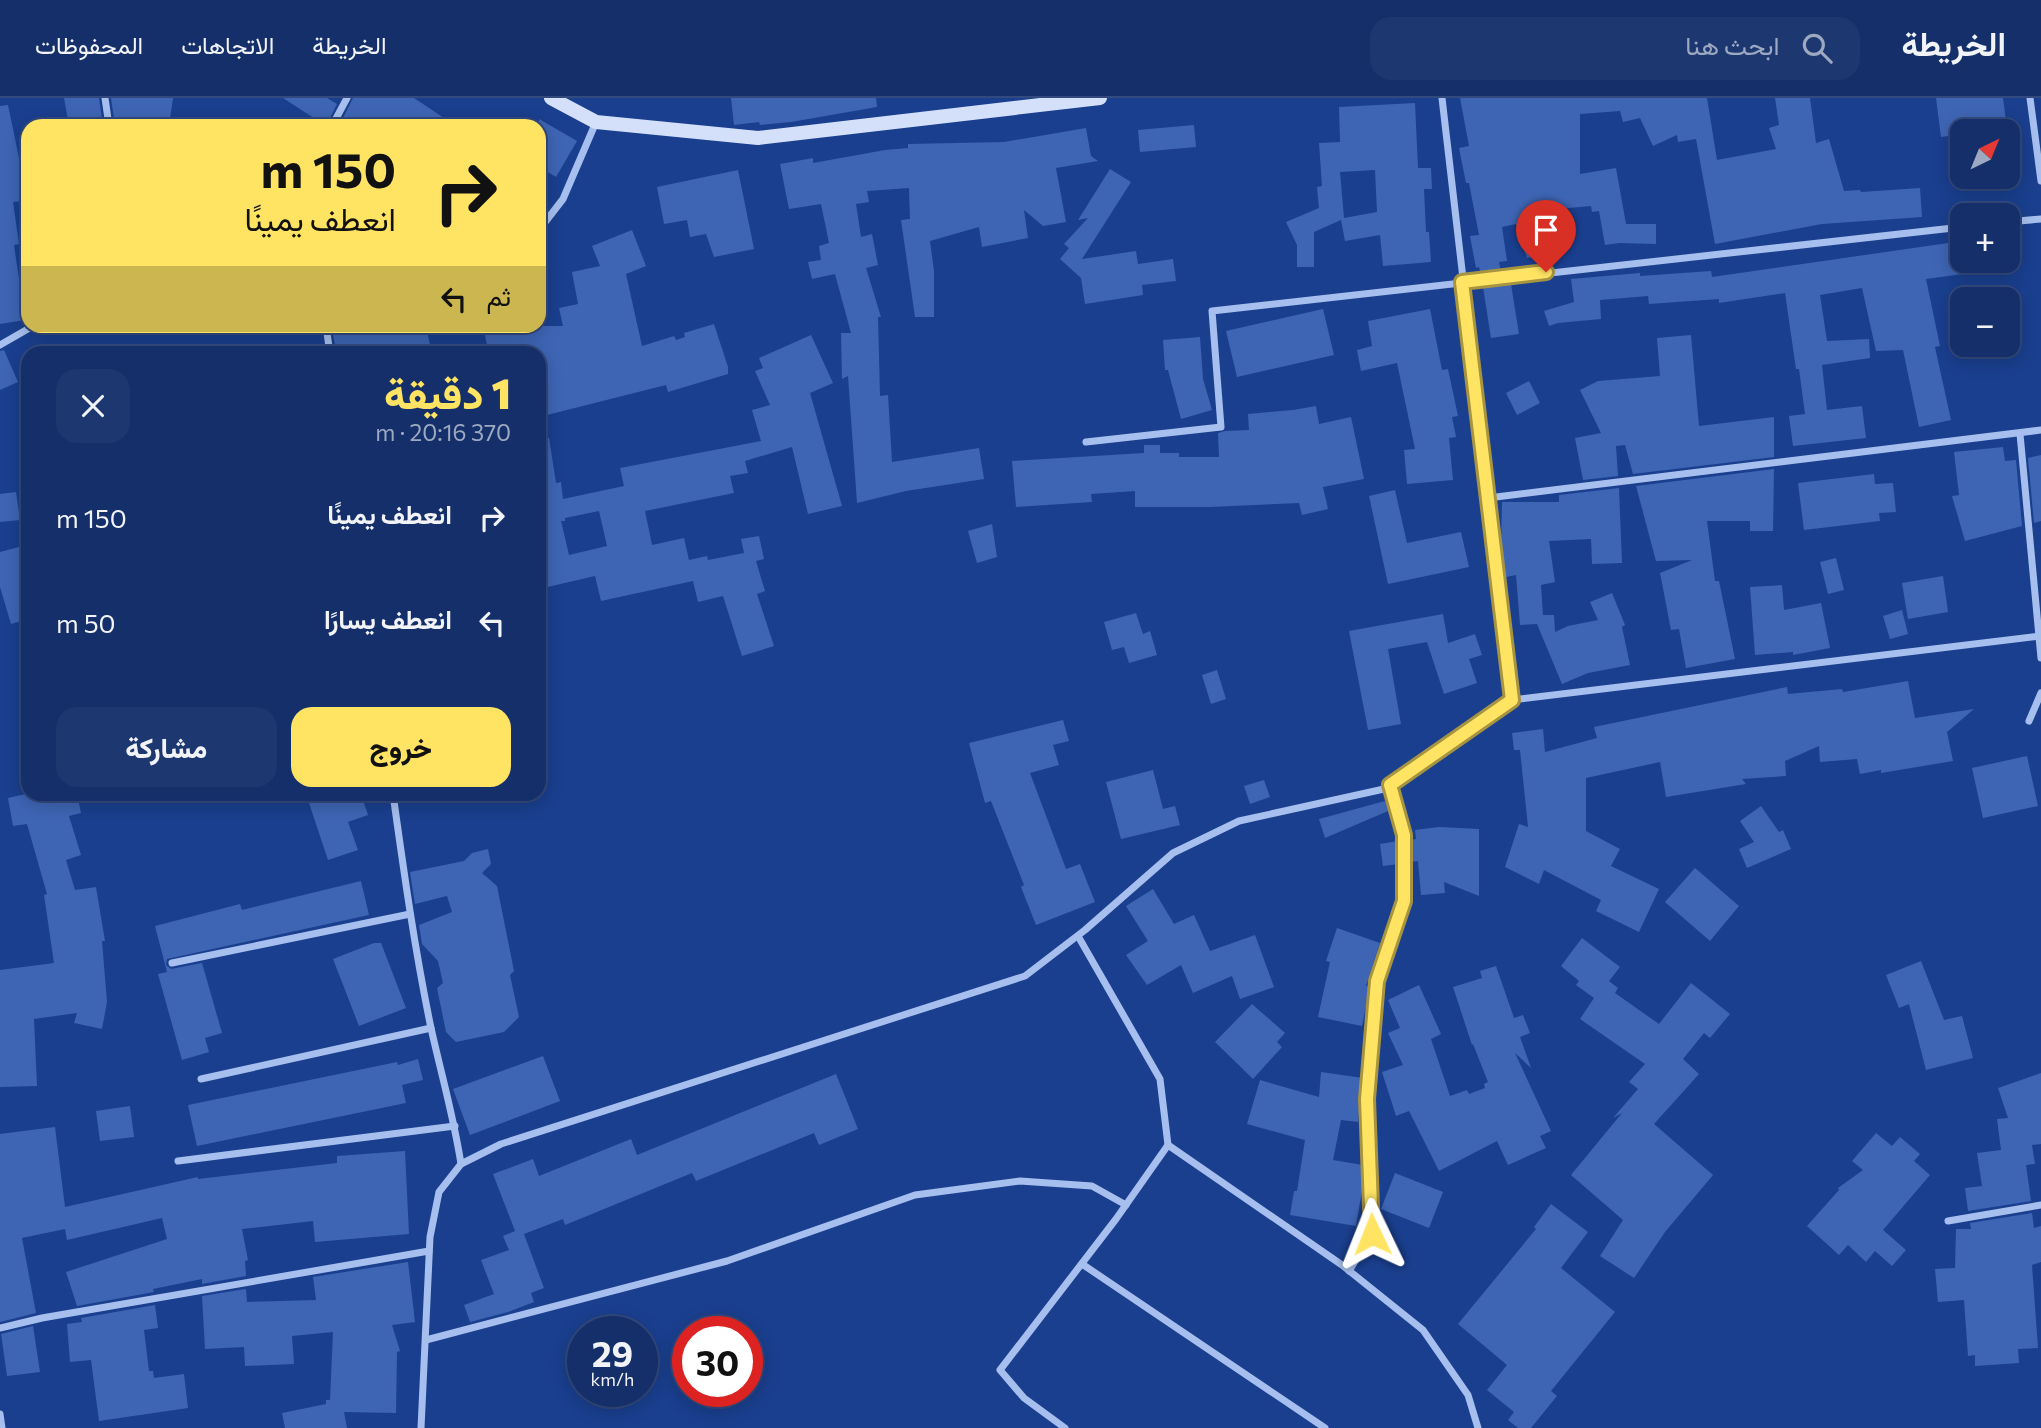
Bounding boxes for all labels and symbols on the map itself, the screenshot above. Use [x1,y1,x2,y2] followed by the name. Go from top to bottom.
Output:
[1950,119,2020,189] north arrow
[1516,200,1576,272] pin
[1335,1197,1409,1271] position arrow
[672,1316,763,1407] speed limit sign: 30

